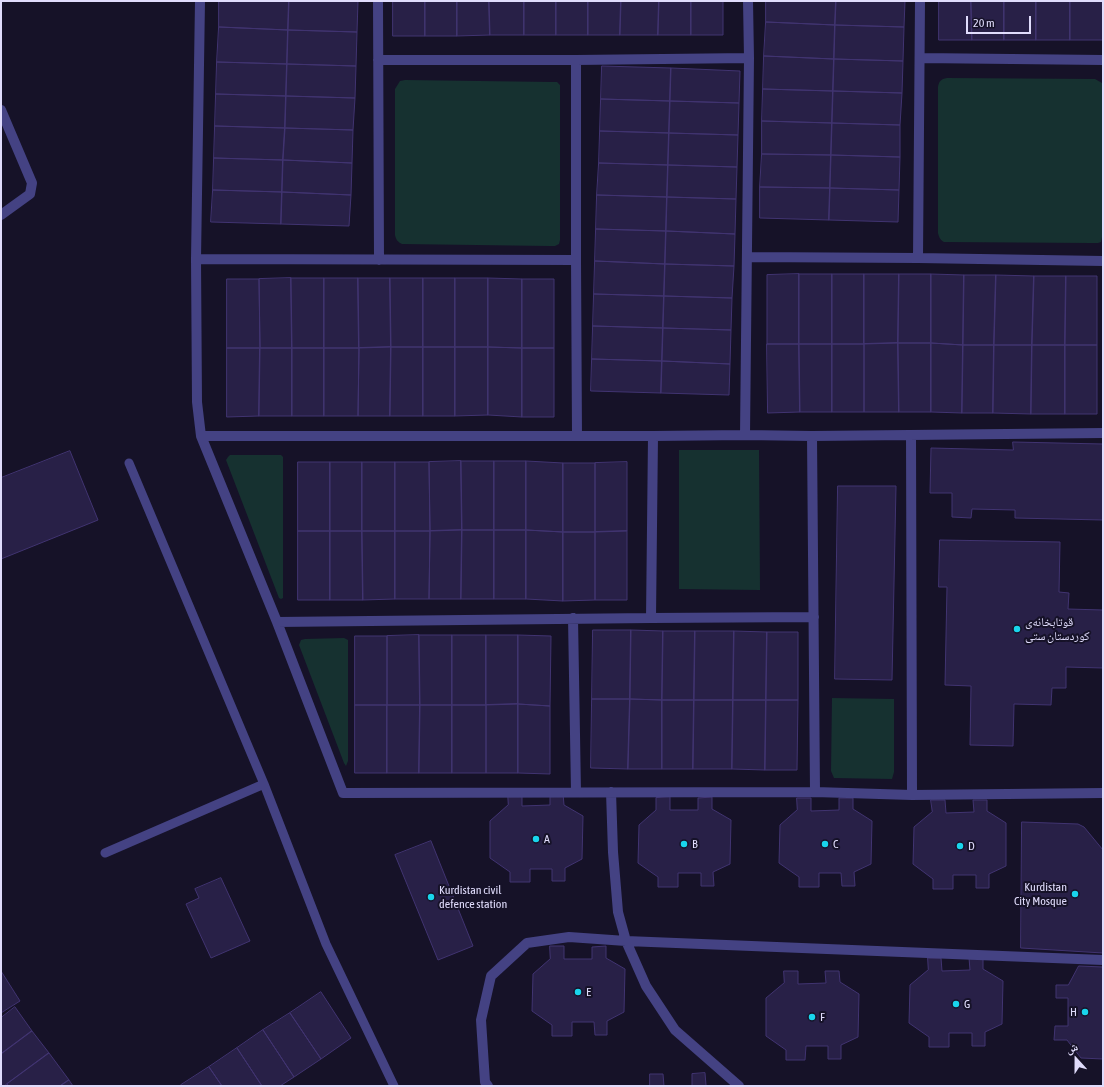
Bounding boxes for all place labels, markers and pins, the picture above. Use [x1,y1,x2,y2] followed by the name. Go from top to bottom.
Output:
[1025,615,1090,643] place label: قوتابخانەی کوردستان ستی
[1012,624,1022,634] marker: قوتابخانەی کوردستان ستی
[544,832,550,846] place label: A
[531,834,541,844] marker: A
[692,837,698,851] place label: B
[833,837,838,851] place label: C
[679,839,689,849] marker: B
[820,839,830,849] marker: C
[968,839,975,853] place label: D
[955,841,965,851] marker: D
[1014,880,1067,908] place label: Kurdistan City Mosque
[439,883,507,911] place label: Kurdistan civil defence station
[1070,889,1080,899] marker: Kurdistan City Mosque
[426,892,436,902] marker: Kurdistan civil defence station
[586,985,591,999] place label: E
[573,987,583,997] marker: E
[964,997,970,1011] place label: G
[951,999,961,1009] marker: G
[1070,1005,1077,1019] place label: H
[1080,1007,1090,1017] marker: H
[820,1010,825,1024] place label: F
[807,1012,817,1022] marker: F

